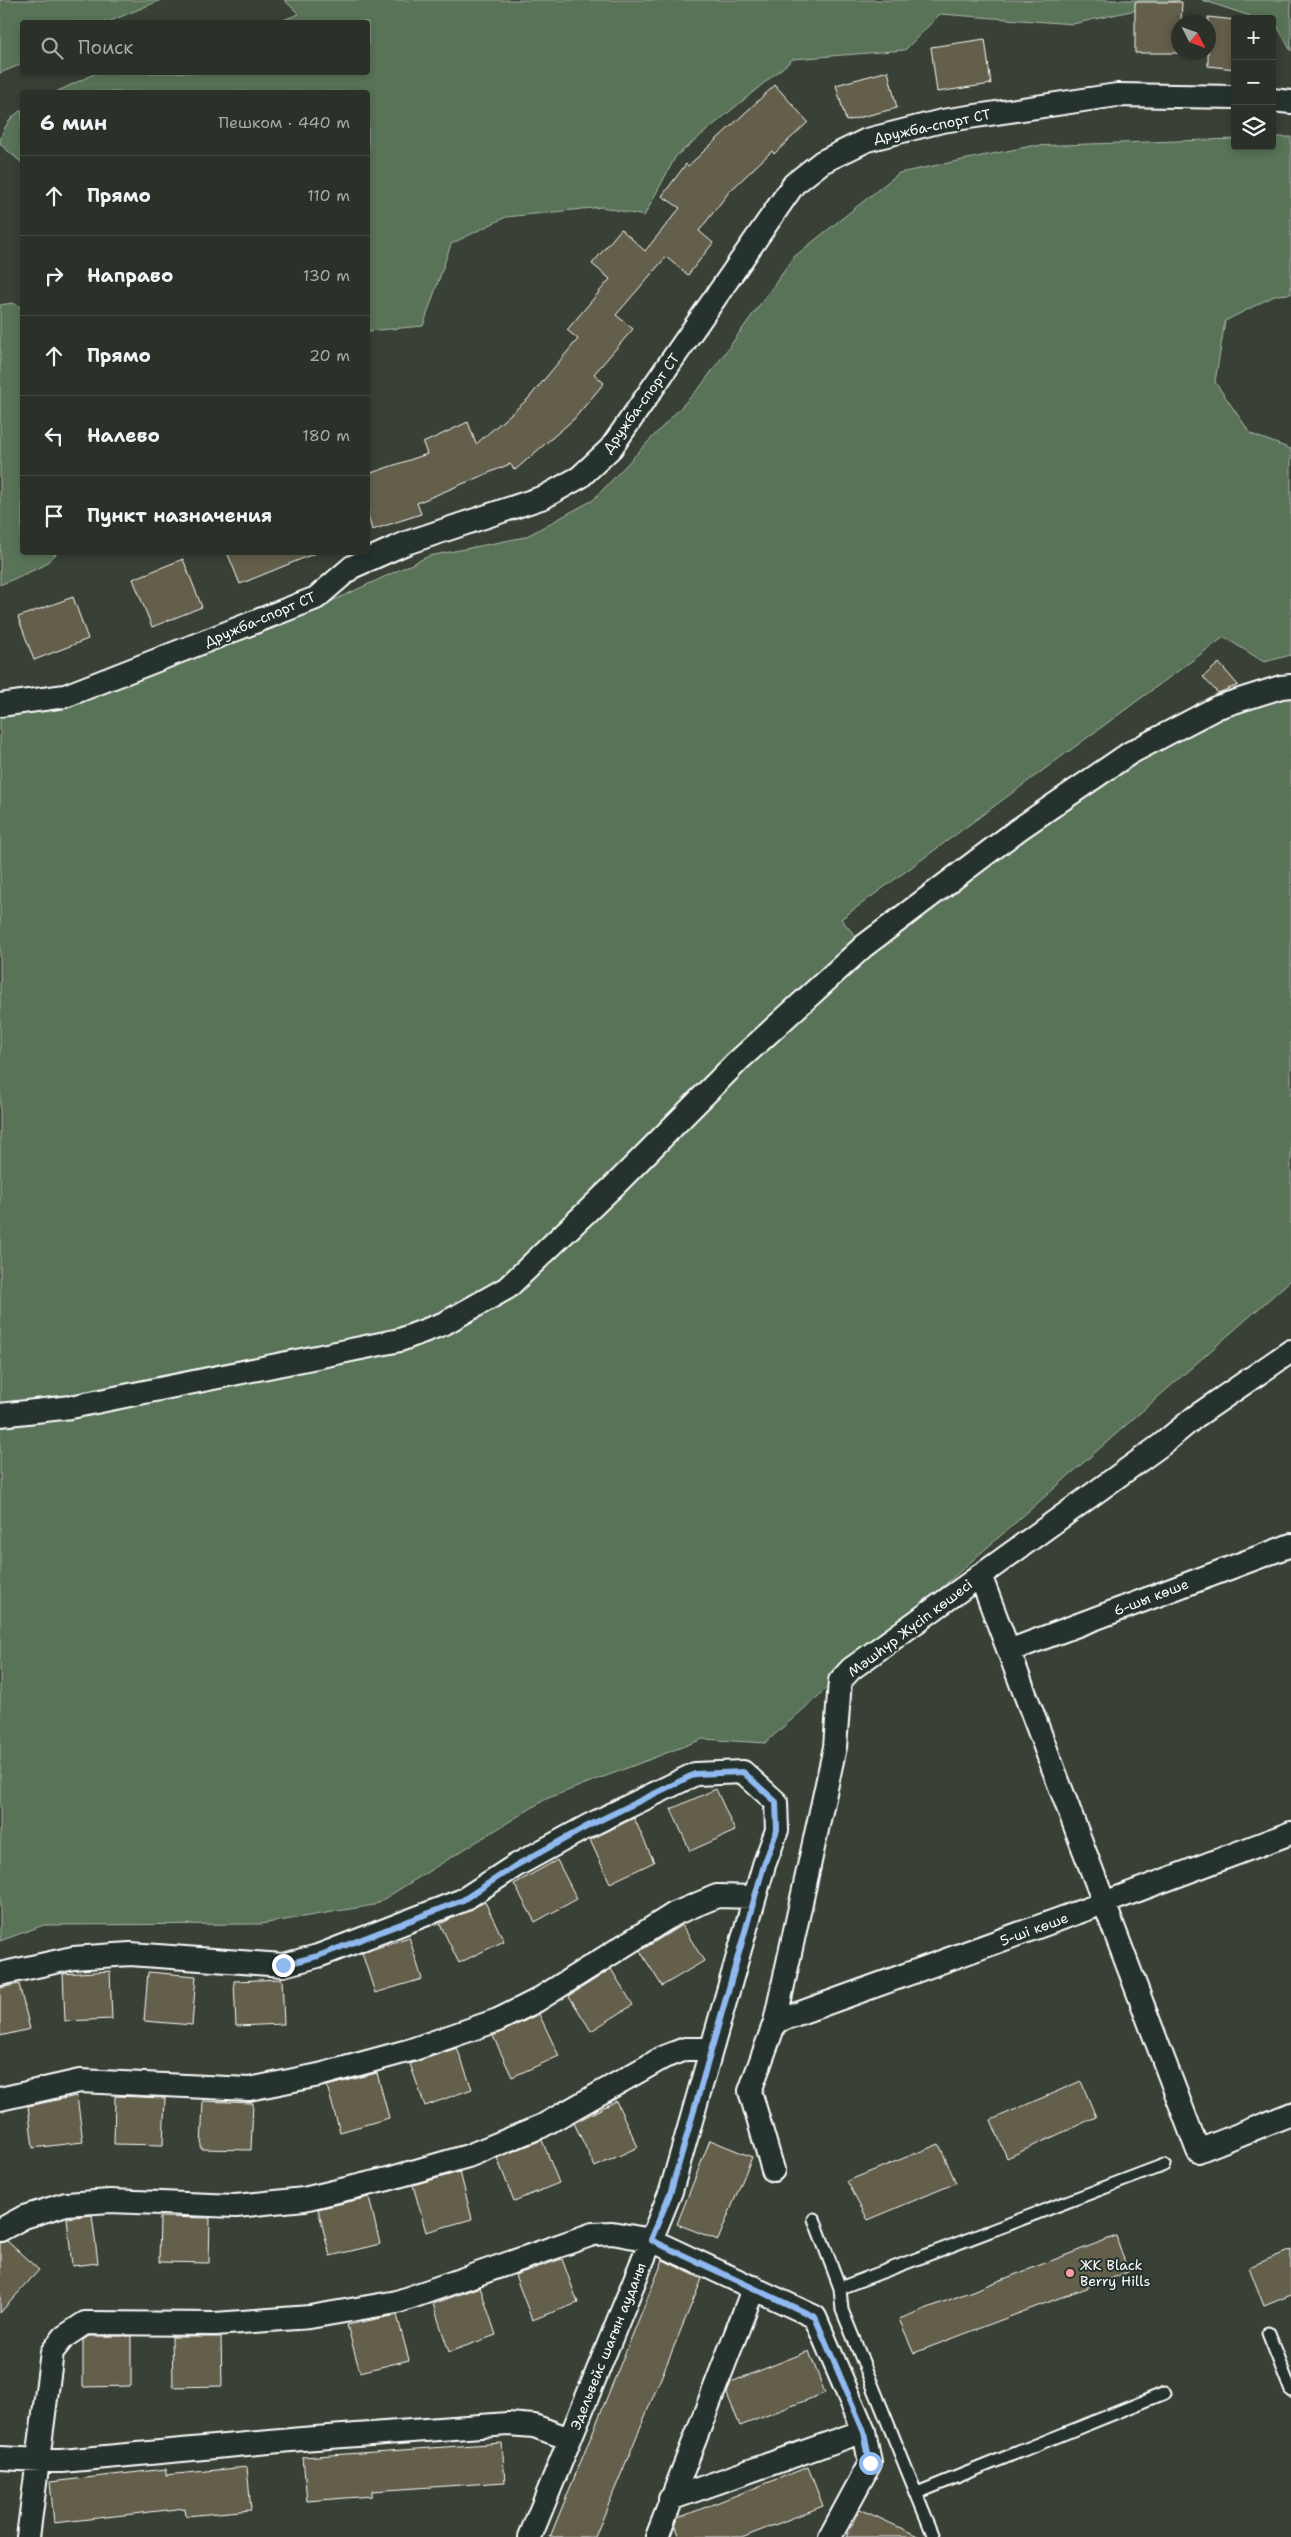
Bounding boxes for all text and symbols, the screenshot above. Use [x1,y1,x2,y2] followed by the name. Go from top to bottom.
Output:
[1171,15,1216,60] north arrow
[1231,15,1276,150] map controls
[1231,15,1276,60] button: +
[20,20,370,75] search box
[38,34,66,62] icon: search
[78,35,133,60] text: Поиск
[1231,60,1276,105] button: −
[872,105,993,147] street label: Дружба-спорт СТ
[1231,105,1276,150] button: layers
[40,109,107,137] text: 6 мин
[218,112,350,133] text: Пешком · 440 m
[40,182,68,210] icon: ahead
[87,183,151,208] text: Прямо
[307,185,350,206] text: 110 m
[40,262,68,290] icon: right
[87,263,173,288] text: Направо
[303,265,350,286] text: 130 m
[40,342,68,370] icon: ahead
[87,343,151,368] text: Прямо
[309,345,350,366] text: 20 m
[599,349,684,457] street label: Дружба-спорт СТ
[40,422,68,450] icon: left
[87,423,160,448] text: Налево
[302,425,350,446] text: 180 m
[40,502,68,530] icon: arrive
[87,503,272,528] text: Пункт назначения
[202,587,319,651] street label: Дружба-спорт СТ
[1111,1574,1191,1620] street label: 6-шы көше
[844,1575,976,1681] street label: Мәшhүр Жүсіп көшесі
[997,1908,1071,1950] street label: 5-ші көше
[272,1954,295,1977] route end
[1080,2256,1150,2290] place label: ЖК Black Berry Hills
[566,2260,650,2432] street label: Эдельвейс шағын ауданы
[1064,2267,1076,2279] marker: ЖК Black Berry Hills
[859,2452,882,2475] route start

